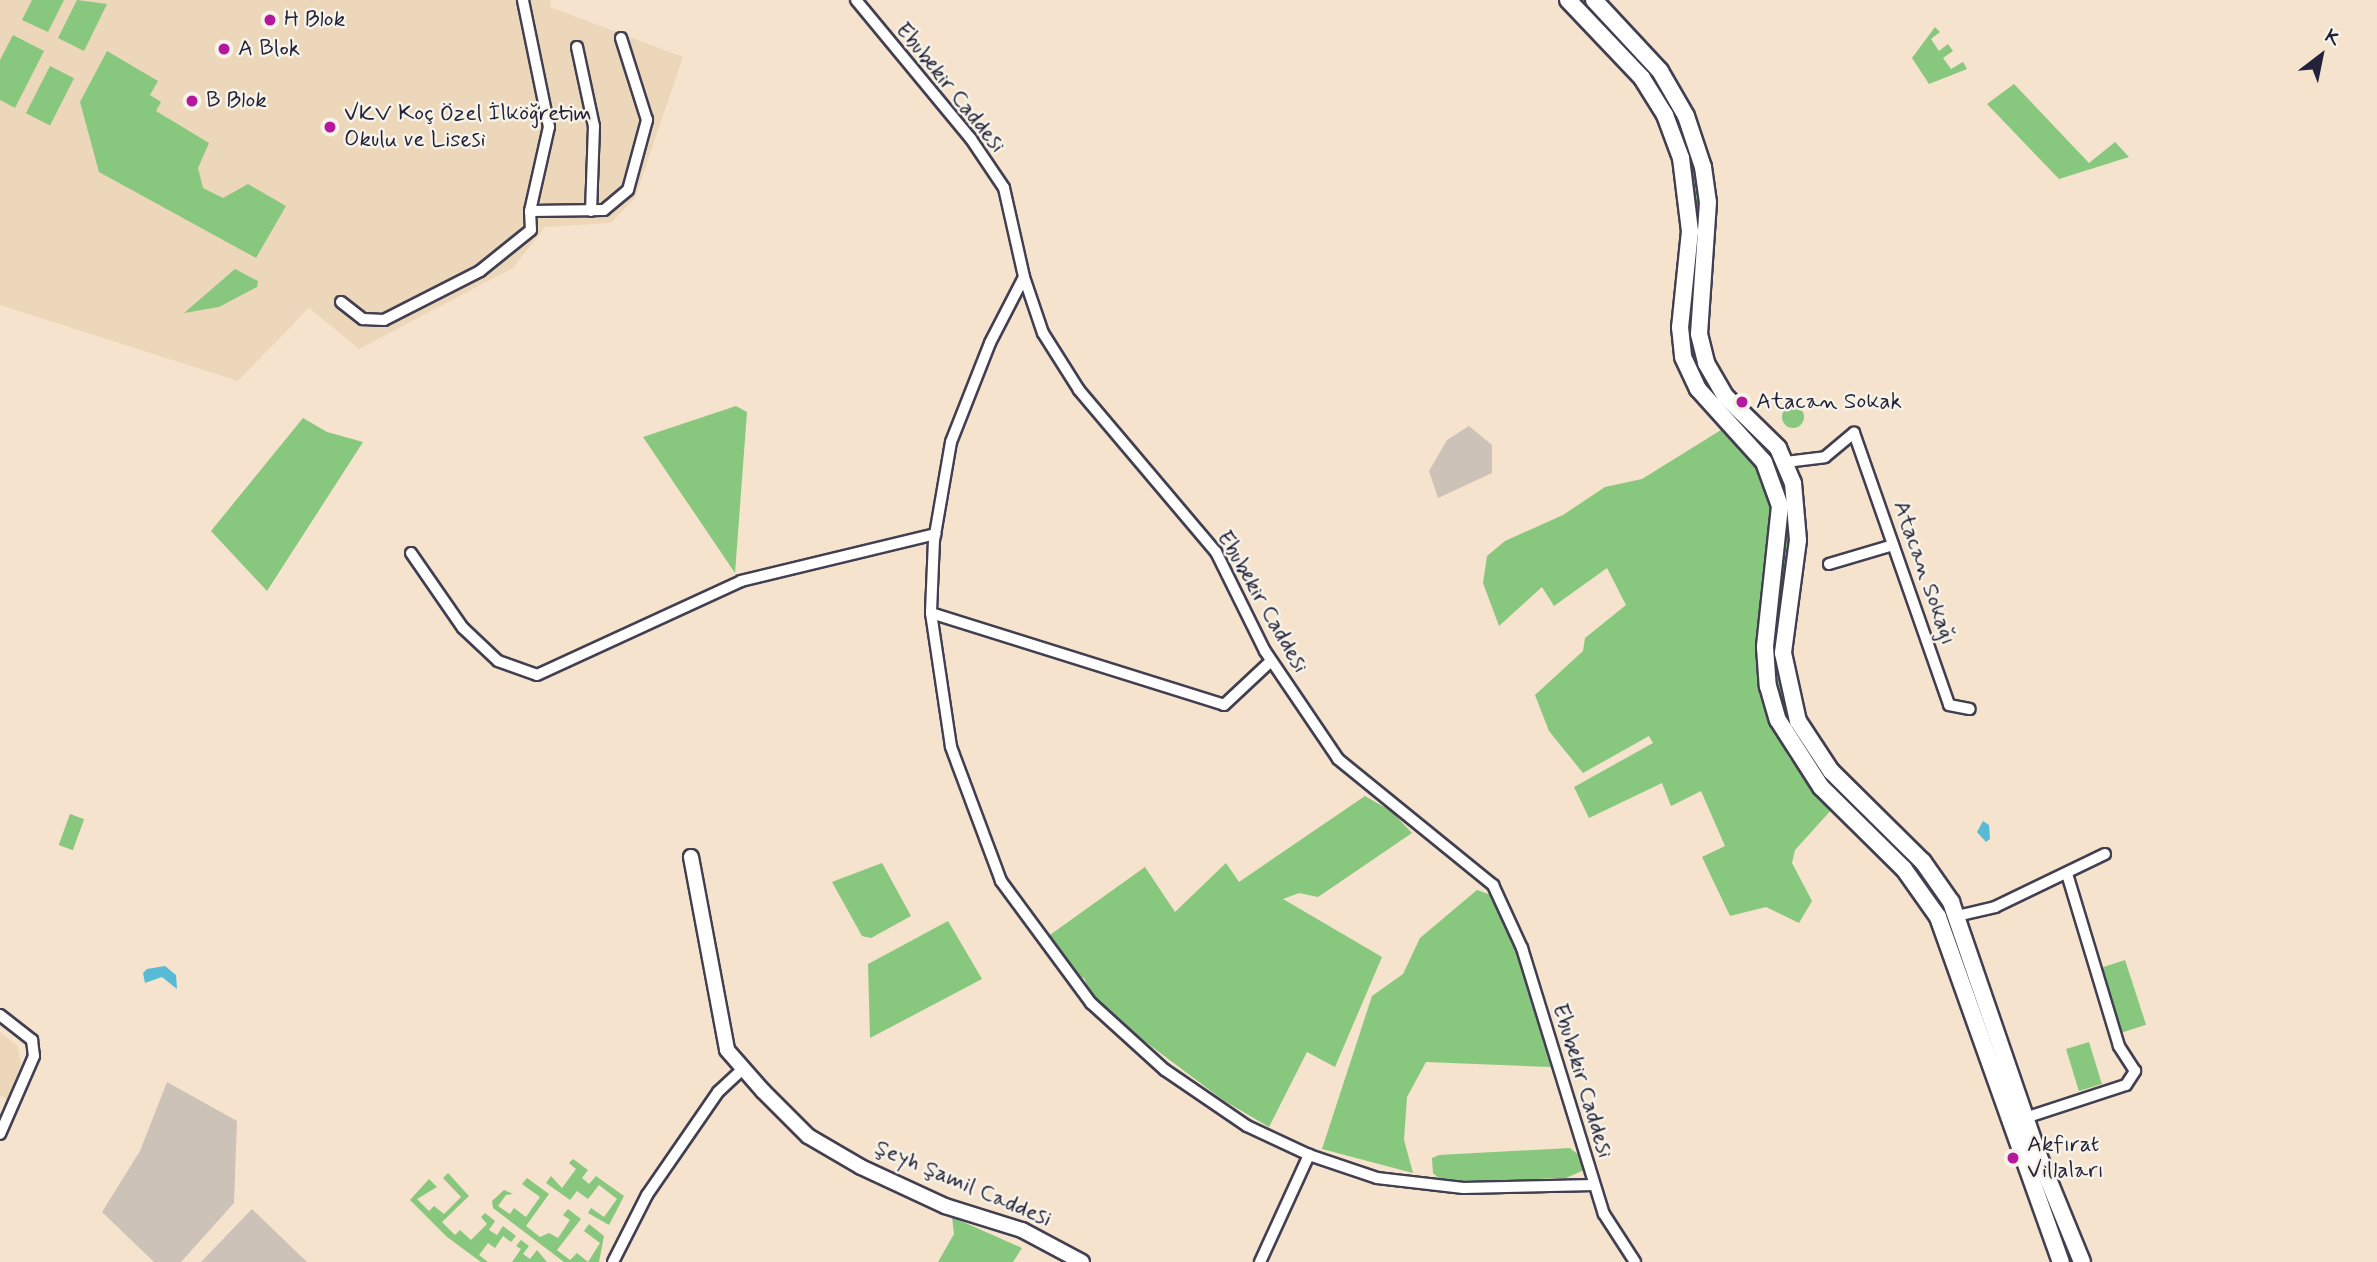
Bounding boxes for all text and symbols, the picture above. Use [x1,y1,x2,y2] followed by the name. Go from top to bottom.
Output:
[284,6,347,34] place label: H Blok
[262,12,278,28] marker: H Blok
[887,15,1013,161] street label: Ebubekir Caddesi
[2286,21,2356,91] north arrow
[2320,24,2345,52] text: K
[238,35,301,63] place label: A Blok
[216,41,232,57] marker: A Blok
[206,87,268,115] place label: B Blok
[184,93,200,109] marker: B Blok
[344,100,592,154] place label: VKV Koç Özel İlköğretim Okulu ve Lisesi
[322,119,338,135] marker: VKV Koç Özel İlköğretim Okulu ve Lisesi
[1756,388,1902,416] place label: Atacan Sokak
[1734,394,1750,410] marker: Atacan Sokak
[1886,497,1962,649] street label: Atacan Sokağı
[1209,524,1315,680] street label: Ebubekir Caddesi
[1545,998,1619,1164] street label: Ebubekir Caddesi
[2027,1131,2104,1185] place label: Akfırat Villaları
[870,1134,1056,1234] street label: Şeyh Şamil Caddesi
[2005,1150,2021,1166] marker: Akfırat Villaları

